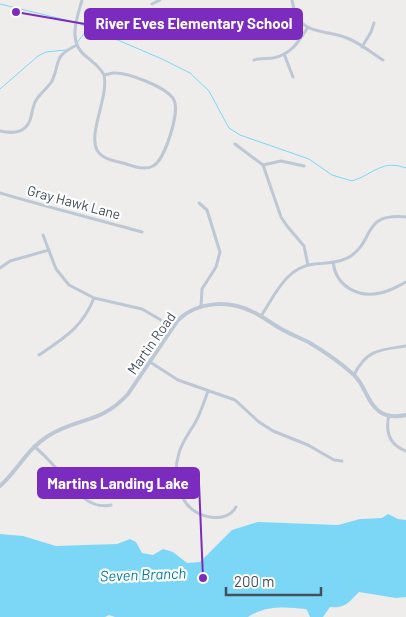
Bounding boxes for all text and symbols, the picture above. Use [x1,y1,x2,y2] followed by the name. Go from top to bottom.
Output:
[85,9,302,39] callout: River Eves Elementary School
[95,14,293,32] text: River Eves Elementary School
[25,181,123,223] street label: Gray Hawk Lane
[123,308,179,378] street label: Martin Road
[38,468,199,498] callout: Martins Landing Lake
[47,474,189,492] text: Martins Landing Lake
[99,563,187,585] water label: Seven Branch
[226,564,321,596] scale bar
[234,572,274,590] text: 200 m

